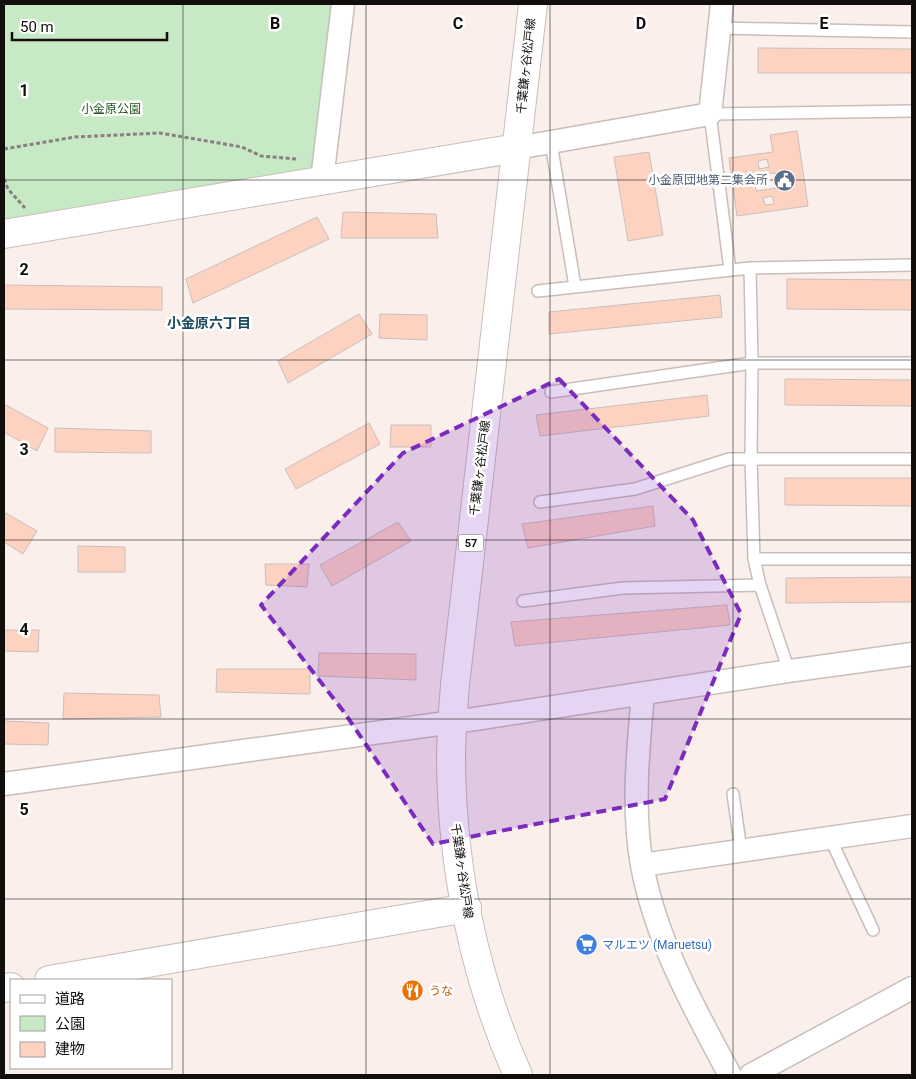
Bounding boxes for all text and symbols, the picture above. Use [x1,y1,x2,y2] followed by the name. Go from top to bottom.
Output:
[12,10,168,42] scale bar
[270,14,280,33] text: B
[453,14,463,33] text: C
[636,14,646,33] text: D
[820,14,829,33] text: E
[20,18,54,36] text: 50 m
[514,18,538,114] street label: 千葉鎌ヶ谷松戸線
[19,81,29,100] text: 1
[81,102,141,116] park label: 小金原公園
[772,168,796,192] public building icon: 小金原団地第二集会所
[648,173,768,187] place label: 小金原団地第二集会所
[19,260,29,279] text: 2
[167,315,251,331] district label: 小金原六丁目
[467,419,493,517] street label: 千葉鎌ヶ谷松戸線
[19,440,29,459] text: 3
[458,534,484,552] road number: 57
[19,620,29,639] text: 4
[19,800,29,819] text: 5
[448,822,476,920] street label: 千葉鎌ヶ谷松戸線
[574,933,598,957] supermarket icon: マルエツ (Maruetsu)
[602,938,712,952] place label: マルエツ (Maruetsu)
[10,979,172,1069] legend
[401,979,425,1003] restaurant icon: うな
[429,984,453,998] place label: うな
[55,990,85,1008] text: 道路
[55,1015,85,1033] text: 公園
[55,1040,85,1058] text: 建物

